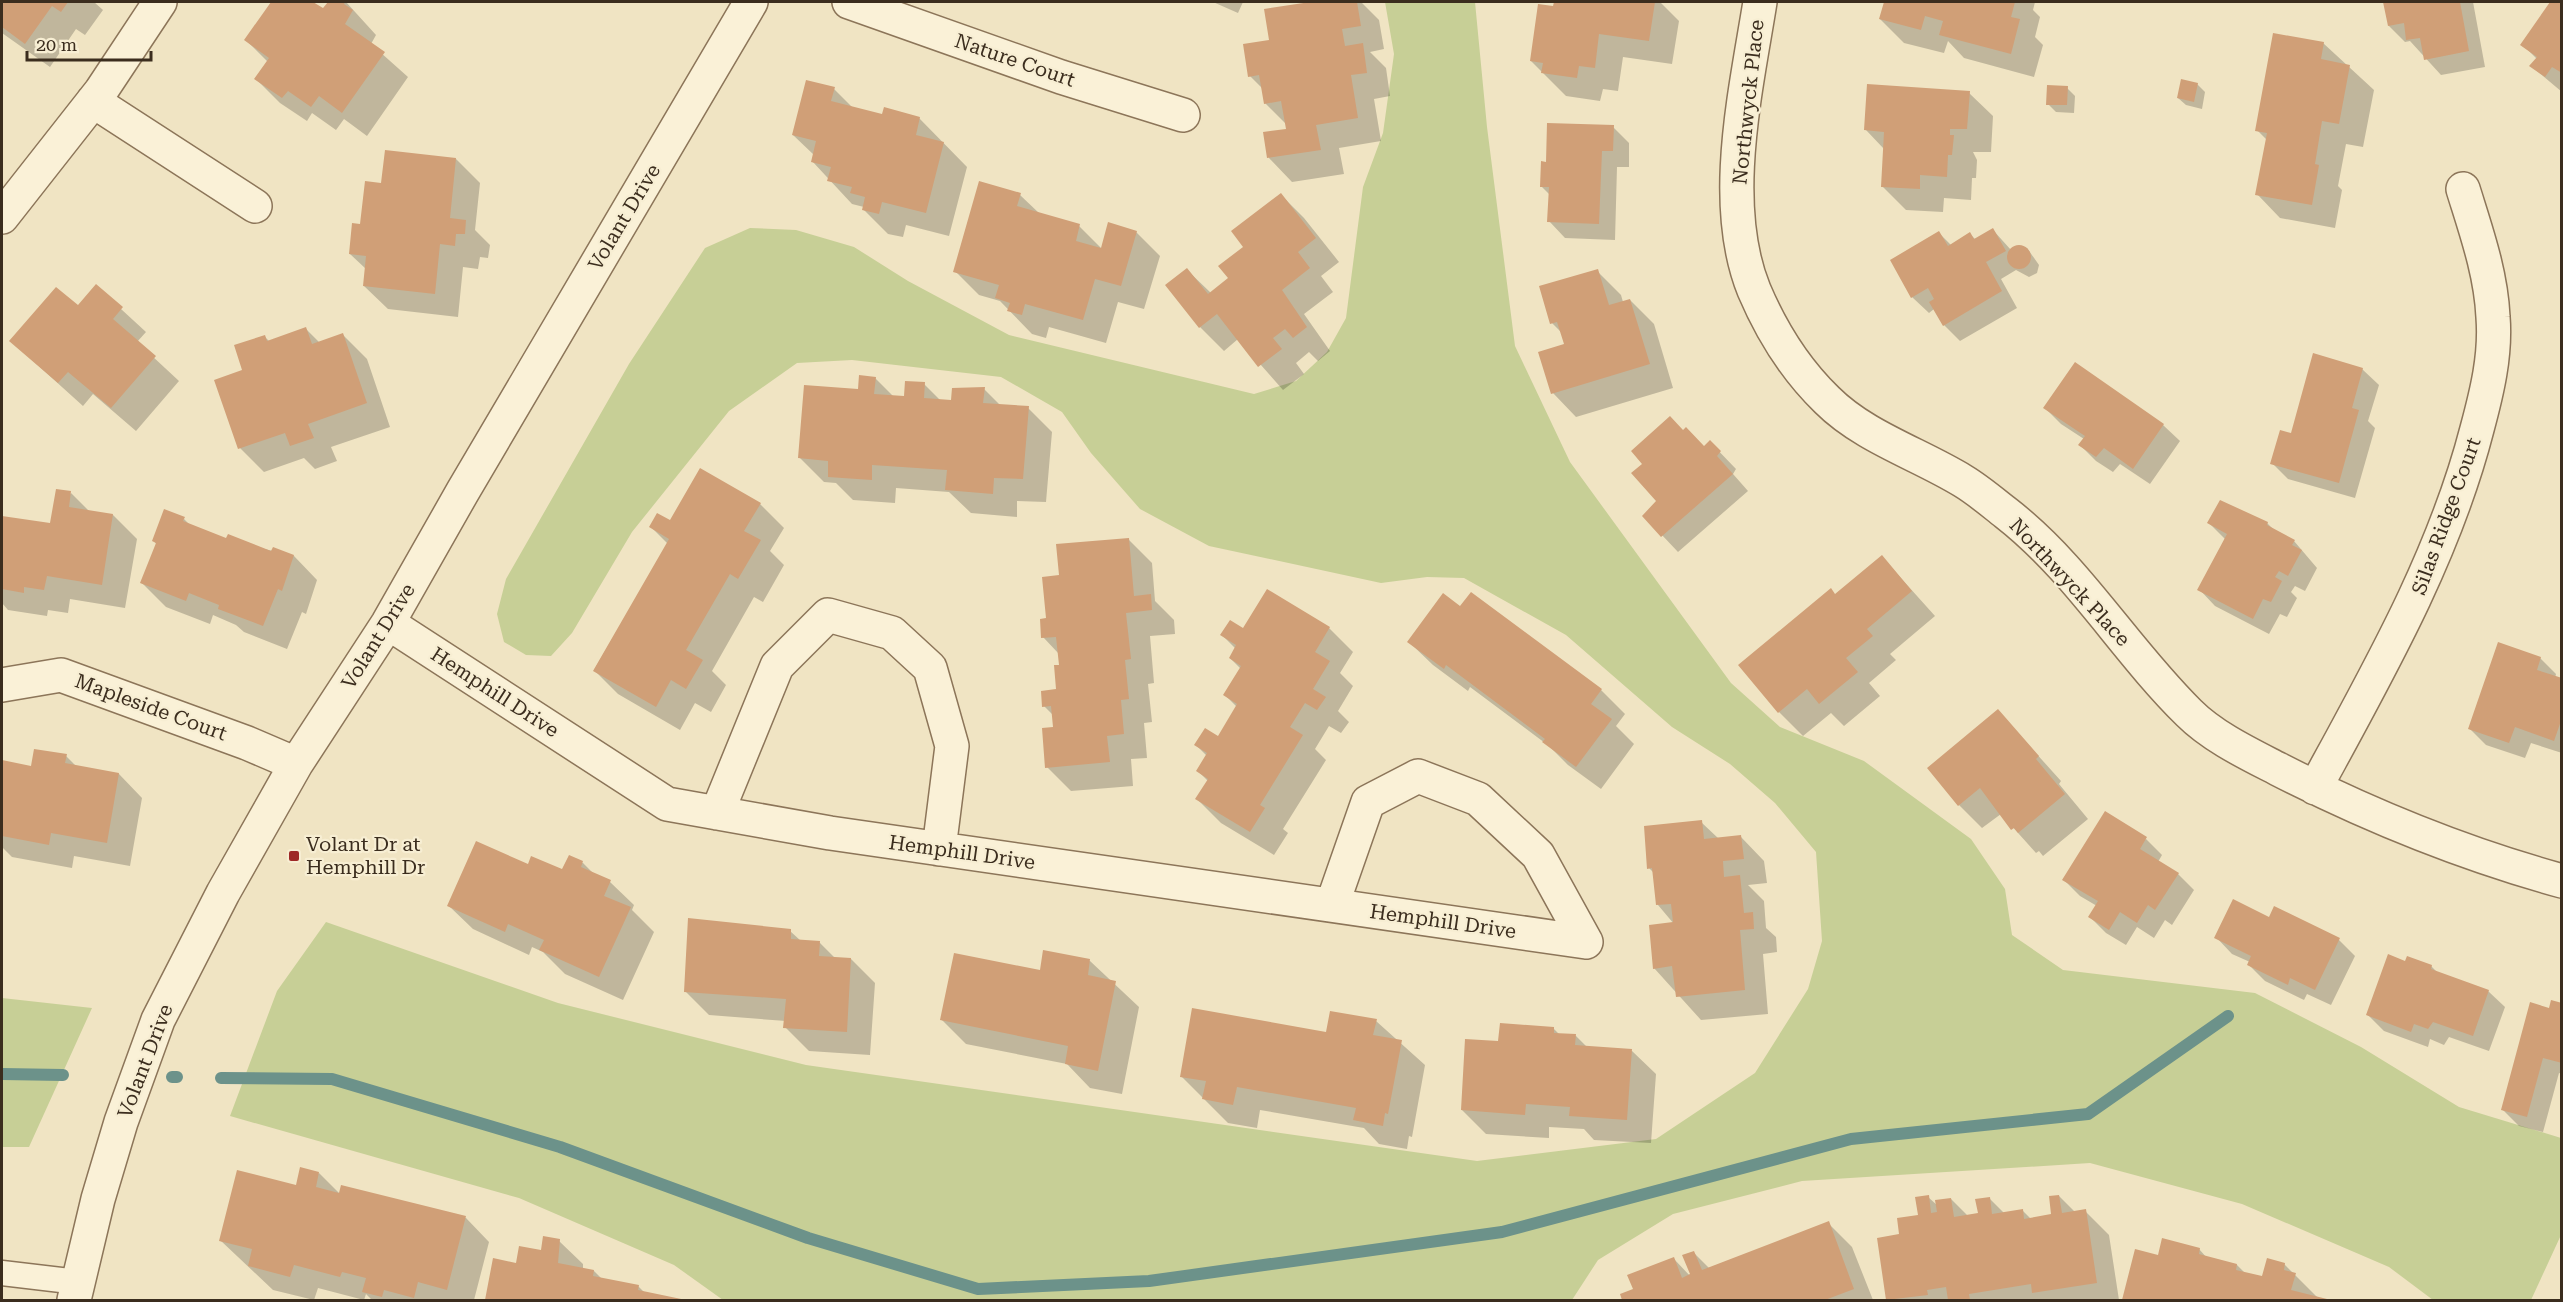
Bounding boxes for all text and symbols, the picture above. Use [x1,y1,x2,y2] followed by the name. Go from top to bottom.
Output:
[1727,18,1769,186] street label: Northwyck Place
[27,24,152,62] scale bar
[952,28,1079,92] street label: Nature Court
[36,34,77,55] text: 20 m
[583,159,665,275] street label: Volant Drive
[2406,434,2486,598] street label: Silas Ridge Court
[2005,513,2135,651] street label: Northwyck Place
[336,579,420,693] street label: Volant Drive
[427,642,563,742] street label: Hemphill Drive
[72,668,231,746] street label: Mapleside Court
[887,830,1037,874] street label: Hemphill Drive
[306,832,425,879] place label: Volant Dr at Hemphill Dr
[287,849,301,863] marker: Volant Dr at Hemphill Dr
[1368,899,1518,943] street label: Hemphill Drive
[112,1001,178,1121] street label: Volant Drive

